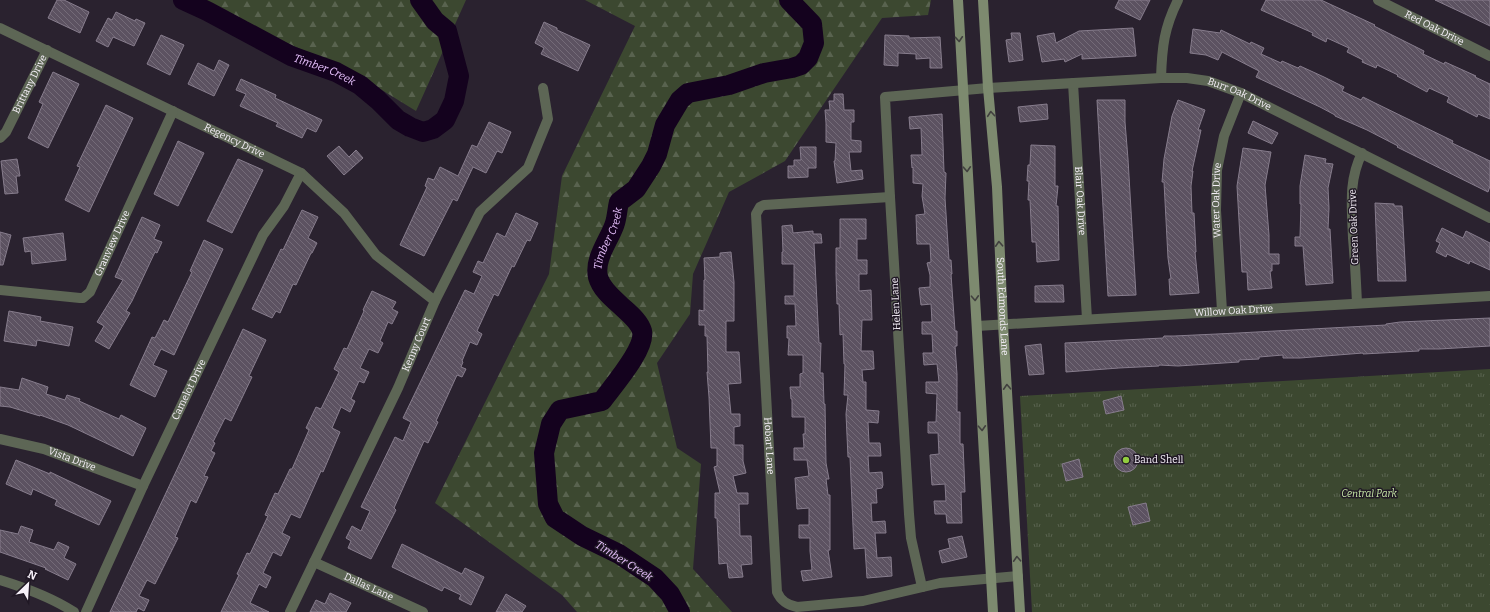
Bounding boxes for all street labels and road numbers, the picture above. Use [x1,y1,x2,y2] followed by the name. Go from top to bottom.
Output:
[1403,8,1466,48] street label: Red Oak Drive
[10,53,50,116] street label: Brittany Drive
[1206,75,1273,113] street label: Burr Oak Drive
[202,121,267,161] street label: Regency Drive
[1210,161,1224,238] street label: Water Oak Drive
[1072,166,1088,236] street label: Blair Oak Drive
[1347,189,1361,265] street label: Green Oak Drive
[92,209,133,278] street label: Granview Drive
[994,257,1011,356] street label: South Edmonds Lane
[889,277,903,331] street label: Helen Lane
[1194,303,1273,319] street label: Willow Oak Drive
[400,315,434,373] street label: Kenny Court
[169,357,209,422] street label: Camelot Drive
[761,417,776,475] street label: Hobart Lane
[46,445,97,474] street label: Vista Drive
[342,570,395,604] street label: Dallas Lane

